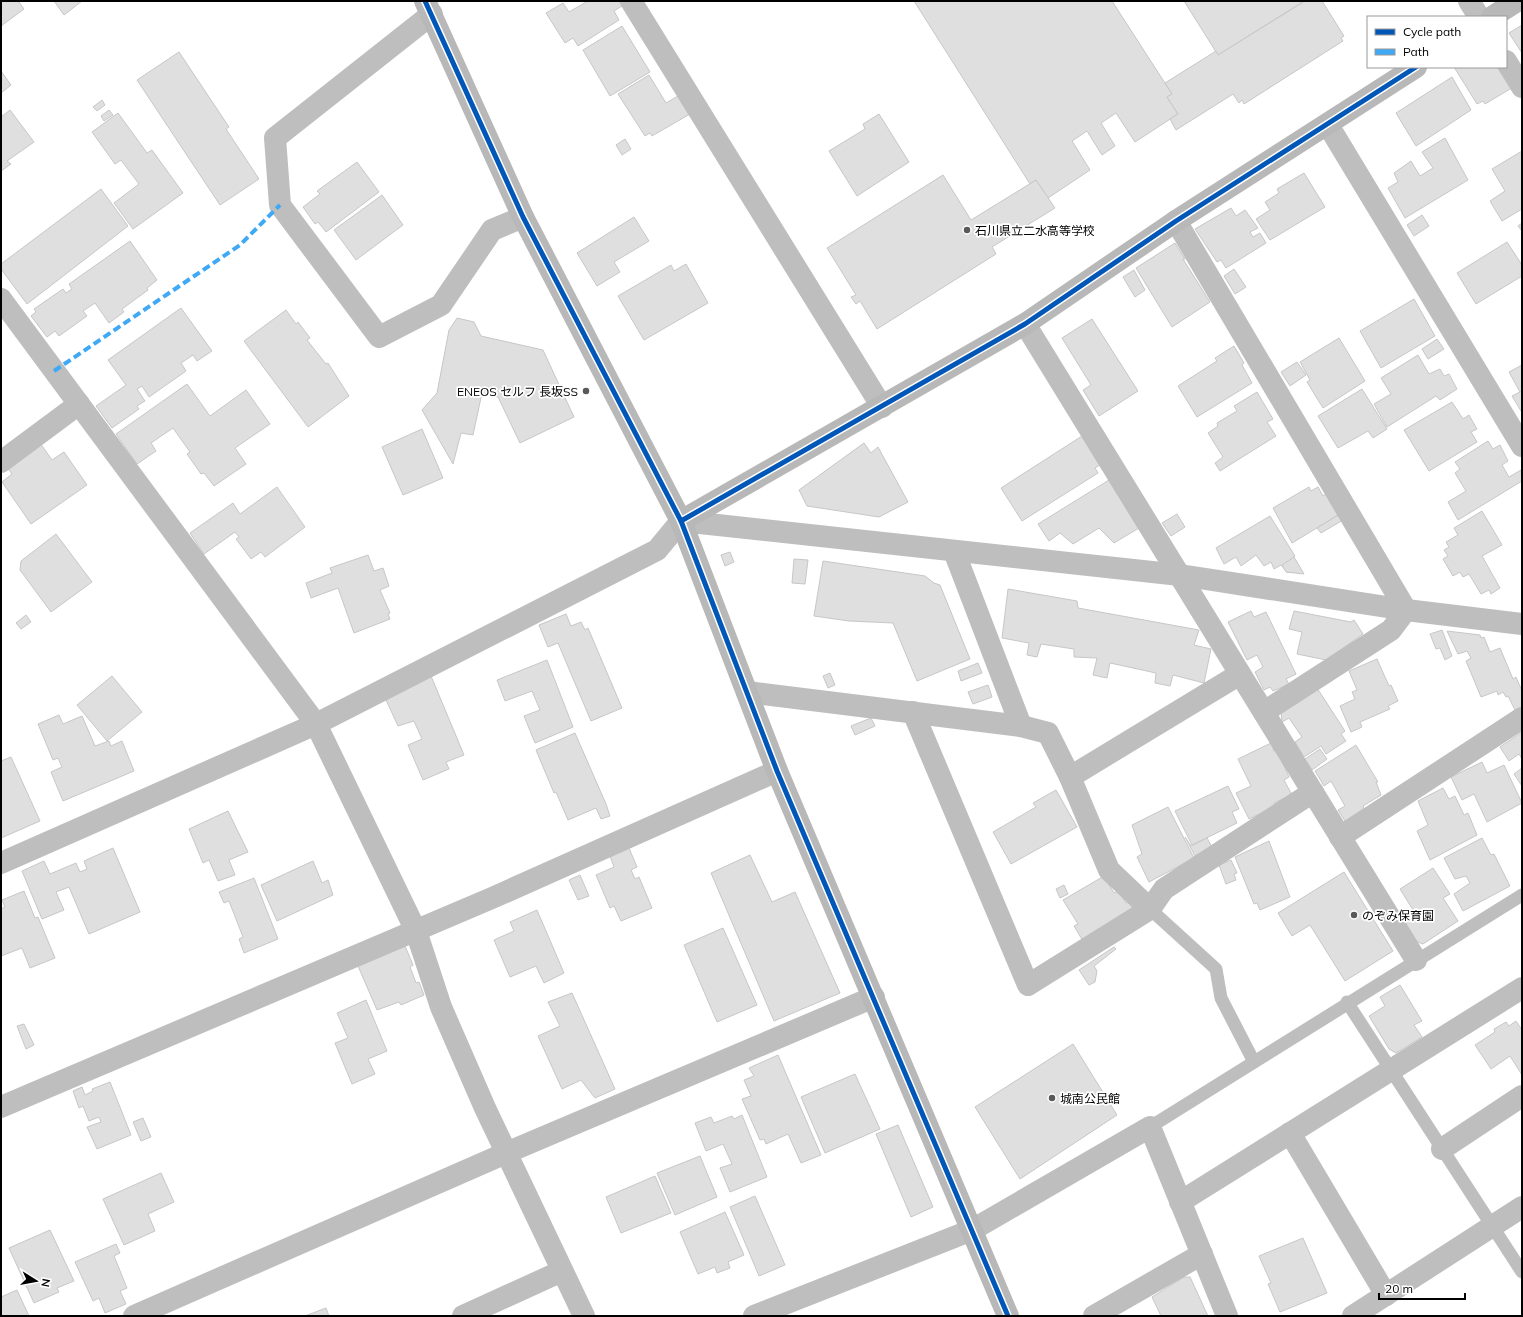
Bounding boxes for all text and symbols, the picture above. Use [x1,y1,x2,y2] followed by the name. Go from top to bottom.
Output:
[1367,16,1507,68] legend
[1403,24,1461,39] text: Cycle path
[1403,44,1429,59] text: Path
[975,223,1095,238] place label: 石川県立二水高等学校
[962,225,972,235] marker: 石川県立二水高等学校
[457,384,578,399] place label: ENEOS セルフ 長坂SS
[581,386,591,396] marker: ENEOS セルフ 長坂SS
[1362,908,1434,923] place label: のぞみ保育園
[1349,910,1359,920] marker: のぞみ保育園
[1060,1091,1120,1106] place label: 城南公民館
[1047,1093,1057,1103] marker: 城南公民館
[16,1261,56,1301] north arrow
[1379,1275,1465,1301] scale bar
[38,1277,53,1288] text: N
[1385,1281,1413,1296] text: 20 m

